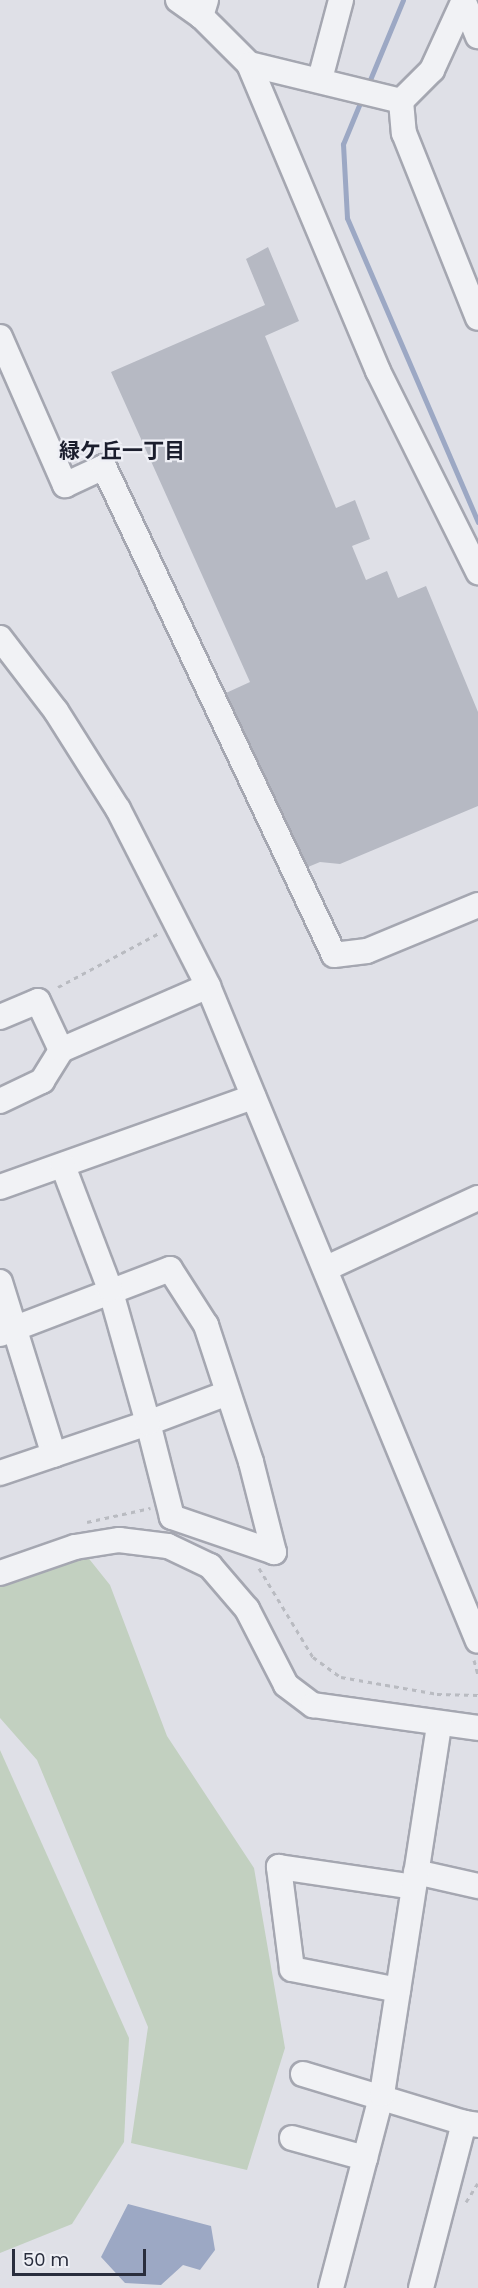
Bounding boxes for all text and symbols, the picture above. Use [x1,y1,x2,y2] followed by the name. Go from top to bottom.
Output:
[59,438,185,464] district label: 緑ケ丘一丁目
[15,2237,148,2275] scale bar
[23,2247,69,2272] text: 50 m

